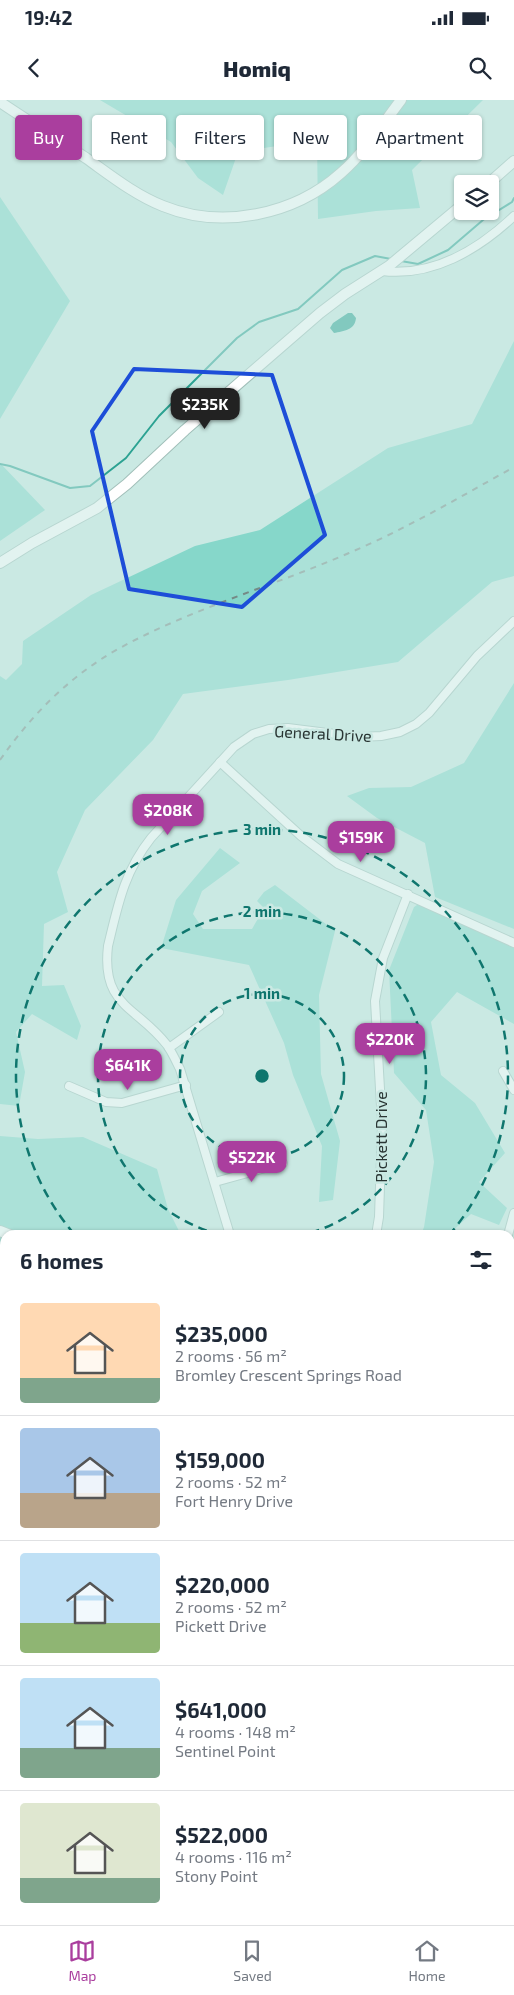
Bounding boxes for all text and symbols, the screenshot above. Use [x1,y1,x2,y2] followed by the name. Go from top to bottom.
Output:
[25,6,72,29] text: 19:42
[20,54,48,82] icon: back
[466,54,494,82] icon: search
[223,55,291,81] text: Homiq
[15,115,82,160] chip: Buy
[92,115,166,160] chip: Rent
[176,115,264,160] chip: Filters
[274,115,347,160] chip: New
[357,115,482,160] chip: Apartment
[454,175,499,220] map controls
[454,175,499,220] button: layers
[170,388,240,430] pin: $235K
[182,394,228,413] text: $235K
[274,721,372,745] street label: General Drive
[133,794,203,836] pin: $208K
[144,800,192,819] text: $208K
[243,820,281,838] text: 3 min
[326,820,396,863] pin: $159K
[339,827,383,846] text: $159K
[243,902,281,920] text: 2 min
[244,984,280,1002] text: 1 min
[355,1022,425,1065] pin: $220K
[366,1029,414,1048] text: $220K
[93,1048,163,1091] pin: $641K
[105,1055,151,1074] text: $641K
[253,1067,271,1085] centre of rings
[371,1091,390,1183] street label: Pickett Drive
[217,1140,287,1183] pin: $522K
[229,1147,275,1166] text: $522K
[467,1246,495,1274] icon: filters
[20,1248,103,1273] text: 6 homes
[175,1321,268,1346] text: $235,000
[60,1323,120,1383] icon: home
[175,1346,287,1365] text: 2 rooms · 56 m²
[175,1365,402,1384] text: Bromley Crescent Springs Road
[175,1447,265,1472] text: $159,000
[60,1448,120,1508] icon: home
[175,1472,287,1491] text: 2 rooms · 52 m²
[175,1491,293,1510] text: Fort Henry Drive
[175,1572,270,1597] text: $220,000
[60,1573,120,1633] icon: home
[175,1597,287,1616] text: 2 rooms · 52 m²
[175,1616,266,1635] text: Pickett Drive
[175,1697,267,1722] text: $641,000
[60,1698,120,1758] icon: home
[175,1722,296,1741] text: 4 rooms · 148 m²
[175,1741,276,1760] text: Sentinel Point
[175,1822,268,1847] text: $522,000
[60,1823,120,1883] icon: home
[175,1847,292,1866] text: 4 rooms · 116 m²
[175,1866,258,1885] text: Stony Point
[68,1937,96,1984] tab: Map
[233,1937,272,1984] tab: Saved
[409,1937,446,1984] tab: Home

